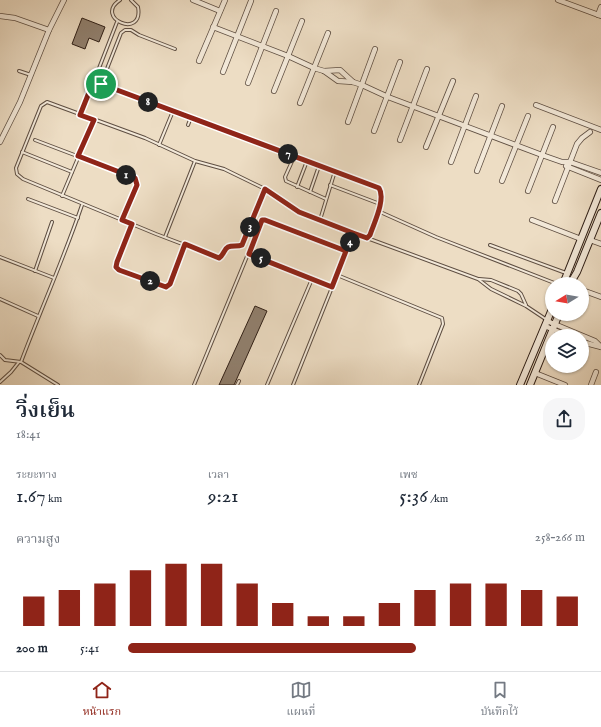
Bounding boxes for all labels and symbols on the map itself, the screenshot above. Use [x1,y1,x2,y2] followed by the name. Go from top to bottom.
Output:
[84,67,118,101] pin
[138,92,158,112] pin: 8
[278,144,298,164] pin: 7
[116,165,136,185] pin: 1
[240,217,260,237] pin: 3
[340,232,360,252] pin: 4
[251,248,271,268] pin: 5
[140,271,160,291] pin: 2
[545,277,589,321] north arrow

